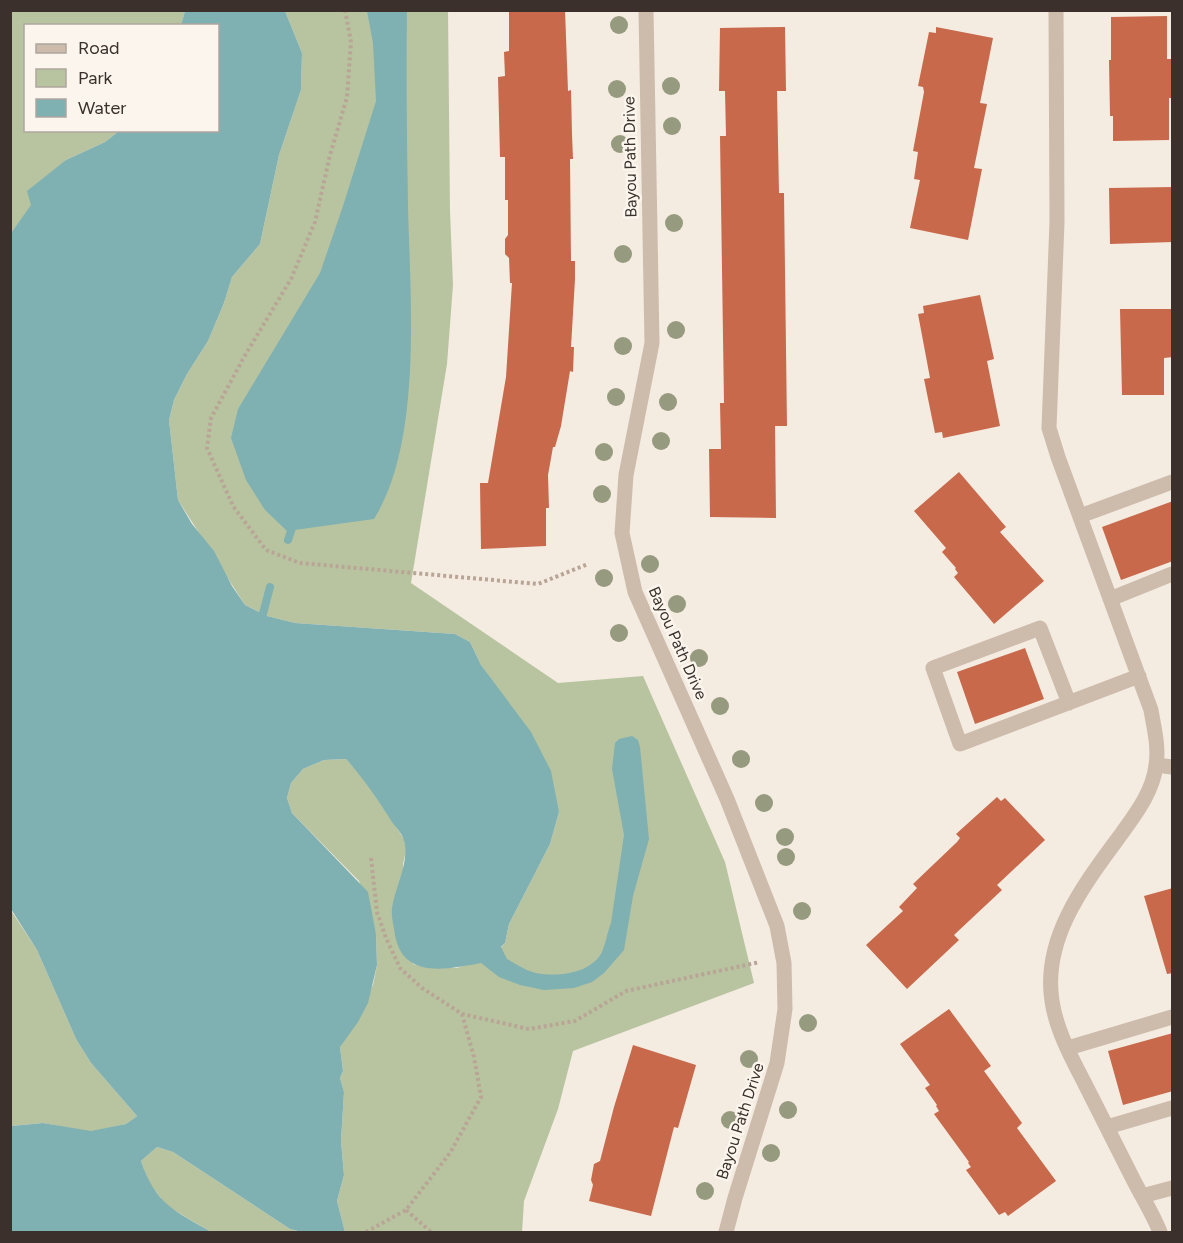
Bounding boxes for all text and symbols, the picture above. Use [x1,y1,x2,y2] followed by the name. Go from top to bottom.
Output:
[24,24,219,132] legend
[78,37,119,59] text: Road
[78,67,113,89] text: Park
[619,96,641,218] street label: Bayou Path Drive
[78,97,126,119] text: Water
[645,584,711,703] street label: Bayou Path Drive
[712,1060,768,1182] street label: Bayou Path Drive

